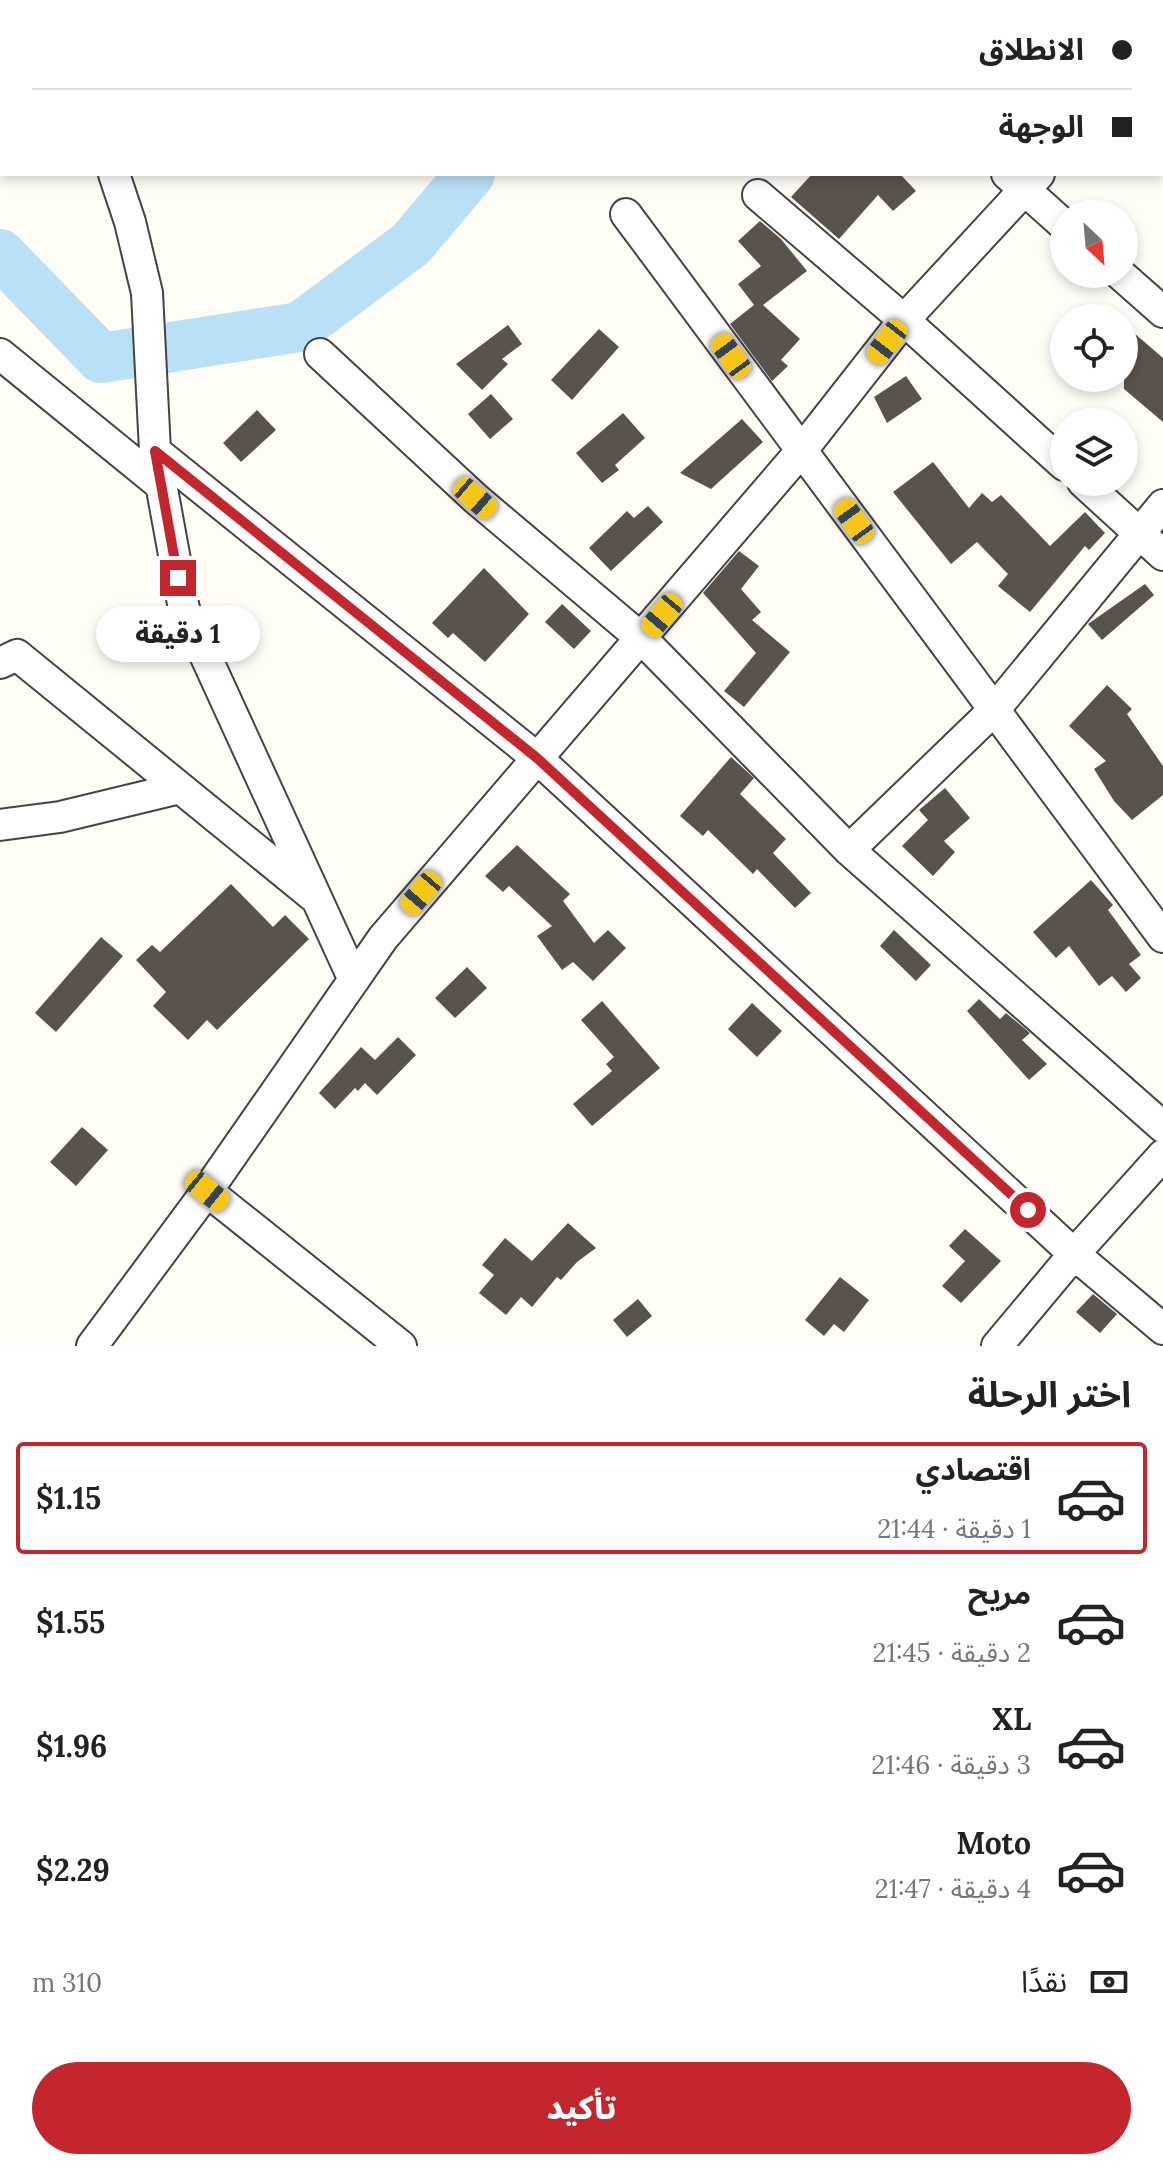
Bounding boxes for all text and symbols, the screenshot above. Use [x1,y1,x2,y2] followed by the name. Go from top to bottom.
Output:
[979,30,1084,68] text: الانطلاق
[999,107,1084,145] text: الوجهة
[1050,200,1138,288] north arrow
[1050,200,1138,496] map controls
[1050,304,1138,392] button: locate
[863,316,911,368] car
[707,330,755,382] car
[1050,408,1138,496] button: layers
[449,473,501,523] car
[830,495,878,547] car
[160,560,196,596] route end
[637,589,687,641] car
[96,606,260,662] callout: 1 دقيقة
[135,617,221,650] text: 1 دقيقة
[396,867,446,919] car
[181,1167,233,1215] car
[1010,1192,1046,1228] route start
[968,1371,1131,1417] text: اختر الرحلة
[916,1450,1031,1488] text: اقتصادي
[1055,1462,1127,1534] icon: car
[36,1479,101,1517] text: $1.15
[877,1512,1031,1545] text: 1 دقيقة · 21:44
[968,1574,1031,1612] text: مريح
[1055,1586,1127,1658] icon: car
[36,1603,105,1641] text: $1.55
[873,1636,1031,1669] text: 2 دقيقة · 21:45
[992,1700,1031,1738] text: XL
[1055,1710,1127,1782] icon: car
[36,1727,107,1765] text: $1.96
[871,1748,1031,1781] text: 3 دقيقة · 21:46
[956,1824,1031,1862] text: Moto
[1055,1834,1127,1906] icon: car
[36,1851,110,1889] text: $2.29
[875,1872,1031,1905] text: 4 دقيقة · 21:47
[1087,1960,1131,2004] icon: cash
[1021,1962,1067,2000] text: نقدًا
[32,1966,102,1999] text: 310 m
[32,2062,1131,2154] button: تأكيد

